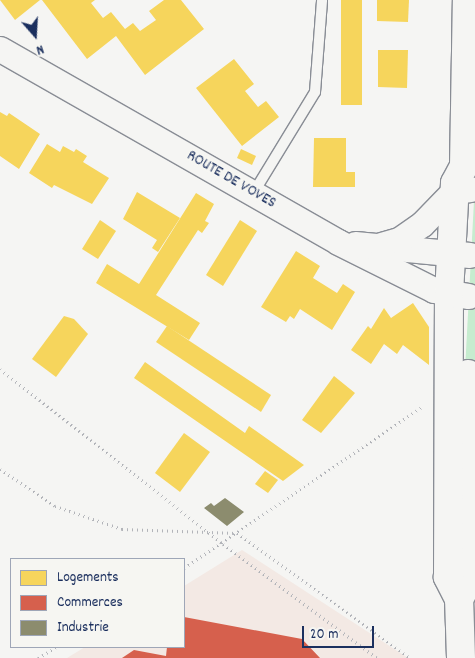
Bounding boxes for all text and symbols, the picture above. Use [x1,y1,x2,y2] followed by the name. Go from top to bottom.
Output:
[10,10,60,60] north arrow
[33,39,46,60] text: N
[183,147,279,213] street label: ROUTE DE VOVES
[10,558,185,648] legend
[57,567,119,589] text: Logements
[57,592,123,614] text: Commerces
[305,616,378,648] scale bar
[57,617,109,639] text: Industrie
[310,624,338,646] text: 20 m

